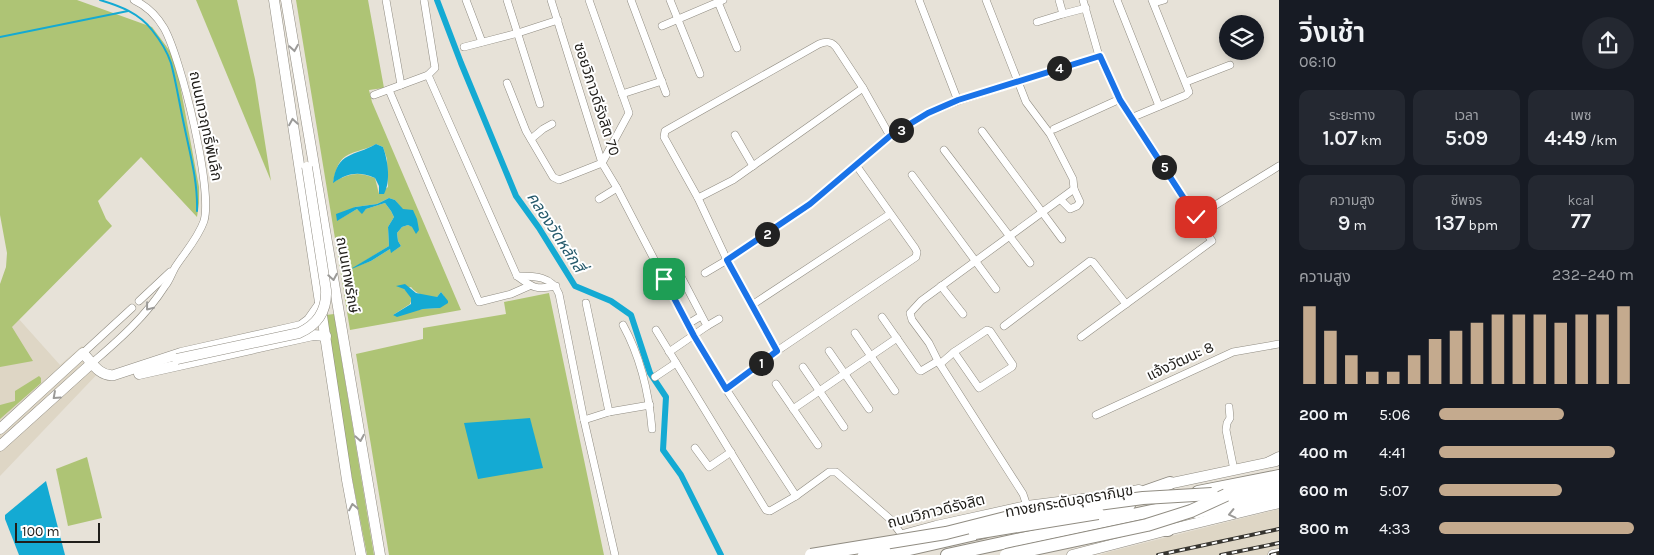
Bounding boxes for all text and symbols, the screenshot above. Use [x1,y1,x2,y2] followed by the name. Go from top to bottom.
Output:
[1219,15,1264,60] map controls
[1219,15,1264,60] button: layers
[1299,16,1365,49] text: วิ่งเช้า
[1582,17,1634,69] button: share
[570,40,624,158] street label: ซอยวิภาวดีรังสิต 70
[289,44,299,52] one-way arrow
[1299,52,1336,71] text: 06:10
[1046,56,1072,80] pin: 4
[1055,60,1064,77] text: 4
[186,69,227,183] street label: ถนนเทวฤทธิ์พันลึก
[1329,107,1375,124] text: ระยะทาง
[1454,107,1479,124] text: เวลา
[1570,107,1592,124] text: เพซ
[288,117,298,126] one-way arrow
[888,118,914,142] pin: 3
[897,122,906,139] text: 3
[1323,126,1358,150] text: 1.07
[1445,126,1488,150] text: 5:09
[1544,126,1587,150] text: 4:49
[1358,132,1382,149] text: km
[1587,132,1617,149] text: /km
[1152,154,1176,180] pin: 5
[1160,159,1169,176] text: 5
[523,187,592,278] water label: คลองวัดหลักสี่
[1330,192,1375,209] text: ความสูง
[1451,192,1482,209] text: ชีพจร
[1567,192,1594,209] text: kcal
[1175,196,1217,238] pin
[1182,203,1210,231] icon: check
[1571,209,1591,233] text: 77
[1338,211,1350,235] text: 9
[1435,211,1465,235] text: 137
[1350,217,1367,234] text: m
[1465,217,1498,234] text: bpm
[754,222,780,246] pin: 2
[763,226,772,243] text: 2
[332,235,364,315] street label: ถนนเทพรักษ์
[643,258,685,300] pin
[650,265,678,293] icon: arrive
[1552,265,1634,284] text: 232–240 m
[1299,267,1351,286] text: ความสูง
[327,274,338,282] one-way arrow
[146,301,154,310] one-way arrow
[1144,338,1216,384] street label: แจ้งวัฒนะ 8
[748,350,774,376] pin: 1
[759,355,764,372] text: 1
[52,390,61,399] one-way arrow
[1299,405,1348,424] text: 200 m
[1379,405,1410,424] text: 5:06
[355,433,365,442] one-way arrow
[1299,443,1348,462] text: 400 m
[1379,443,1406,462] text: 4:41
[1003,481,1135,521] street label: ทางยกระดับอุตราภิมุข
[1299,481,1348,500] text: 600 m
[1379,481,1409,500] text: 5:07
[885,490,987,532] street label: ถนนวิภาวดีรังสิต
[348,503,358,511] one-way arrow
[1227,508,1236,519] one-way arrow
[1299,519,1349,538] text: 800 m
[1379,519,1411,538] text: 4:33
[15,520,100,543] scale bar
[22,523,60,540] text: 100 m

